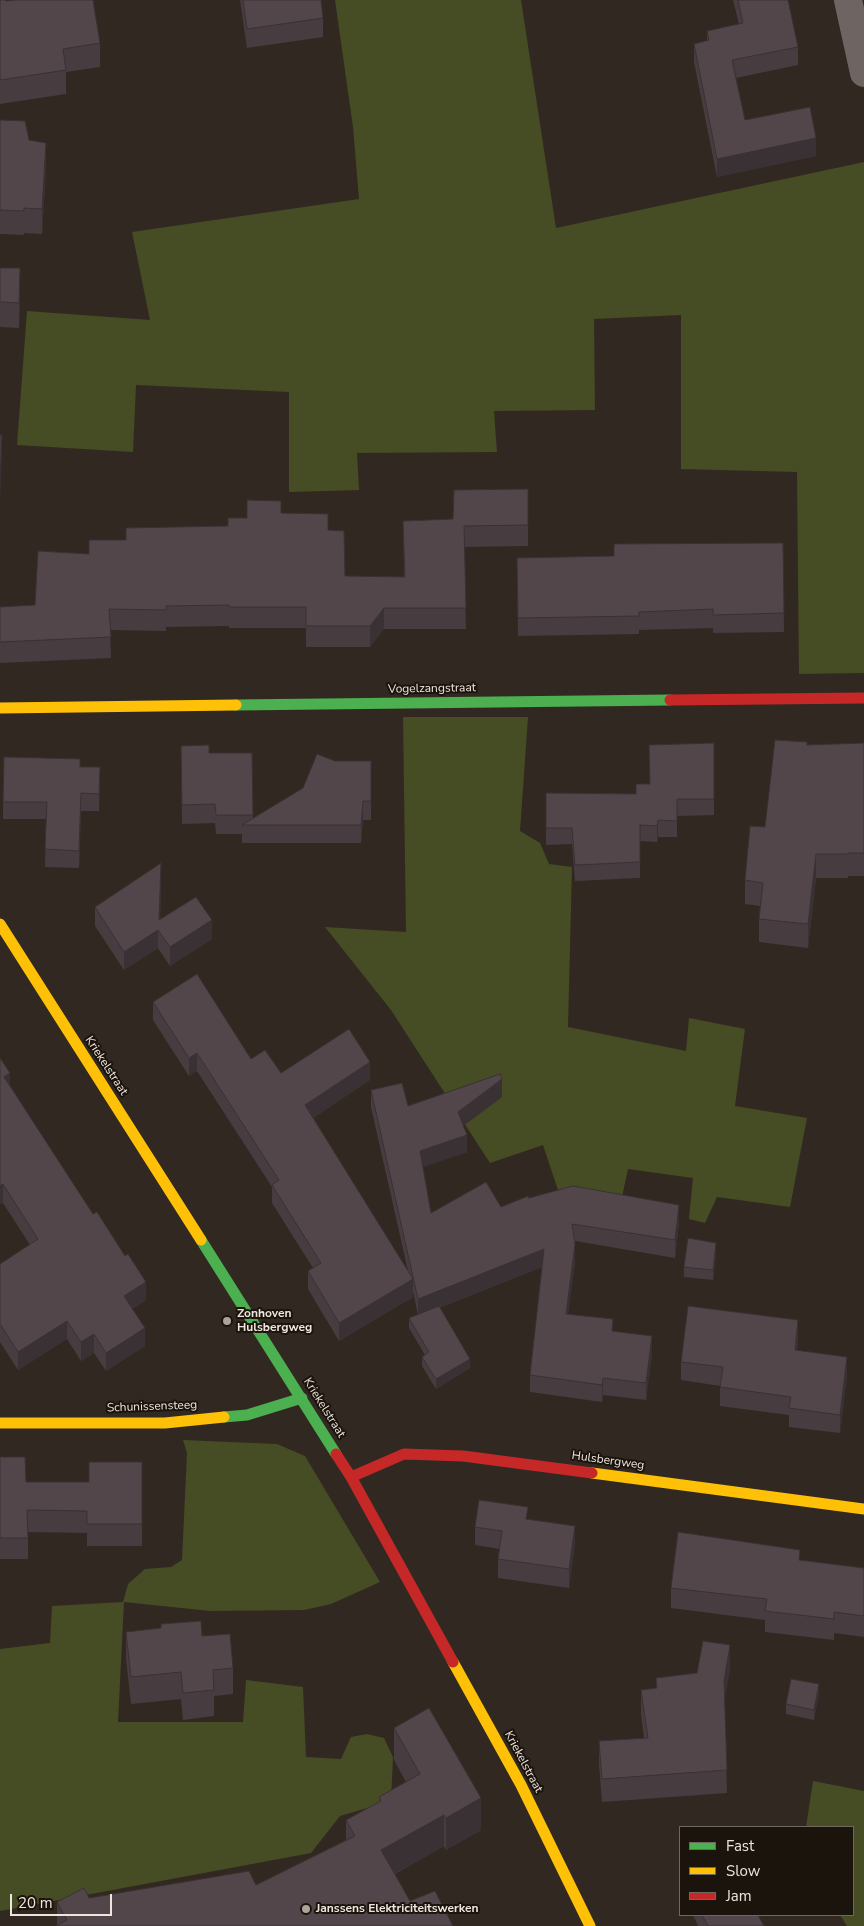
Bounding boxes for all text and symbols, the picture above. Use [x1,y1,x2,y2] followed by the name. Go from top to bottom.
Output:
[388,681,476,697] street label: Vogelzangstraat
[82,1034,130,1098] street label: Kriekelstraat
[237,1307,312,1335] place label: Zonhoven Hulsbergweg
[221,1315,233,1327] marker: Zonhoven Hulsbergweg
[300,1375,348,1441] street label: Kriekelstraat
[107,1398,197,1416] street label: Schunissensteeg
[571,1449,645,1473] street label: Hulsbergweg
[501,1729,545,1795] street label: Kriekelstraat
[679,1826,854,1916] legend
[726,1836,754,1856] text: Fast
[726,1861,760,1881] text: Slow
[12,1884,115,1916] scale bar
[726,1886,752,1906] text: Jam
[18,1893,53,1913] text: 20 m
[316,1902,479,1916] place label: Janssens Elektriciteitswerken
[300,1903,312,1915] marker: Janssens Elektriciteitswerken

